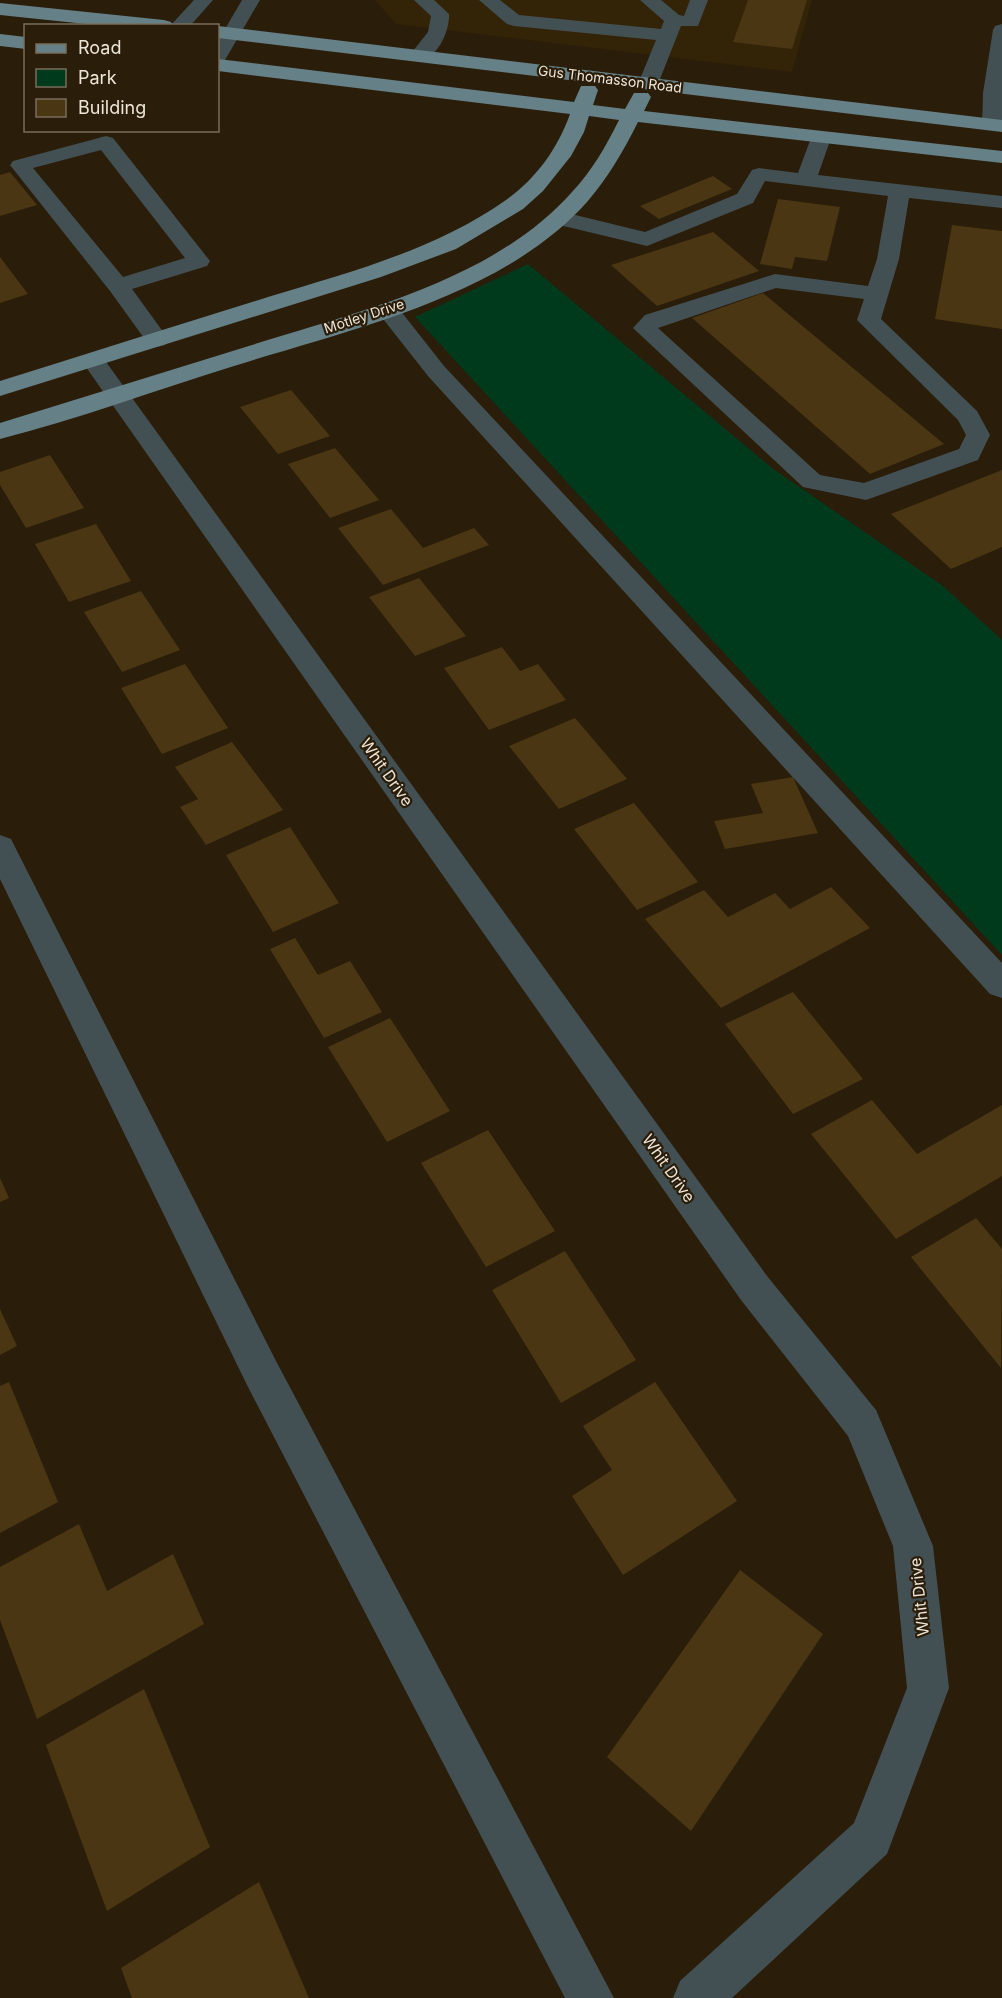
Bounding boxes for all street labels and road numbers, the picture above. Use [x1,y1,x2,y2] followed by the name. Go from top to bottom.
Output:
[537,61,683,96] street label: Gus Thomasson Road
[322,295,406,337] street label: Motley Drive
[356,734,418,810] street label: Whit Drive
[638,1130,700,1206] street label: Whit Drive
[905,1557,933,1637] street label: Whit Drive

